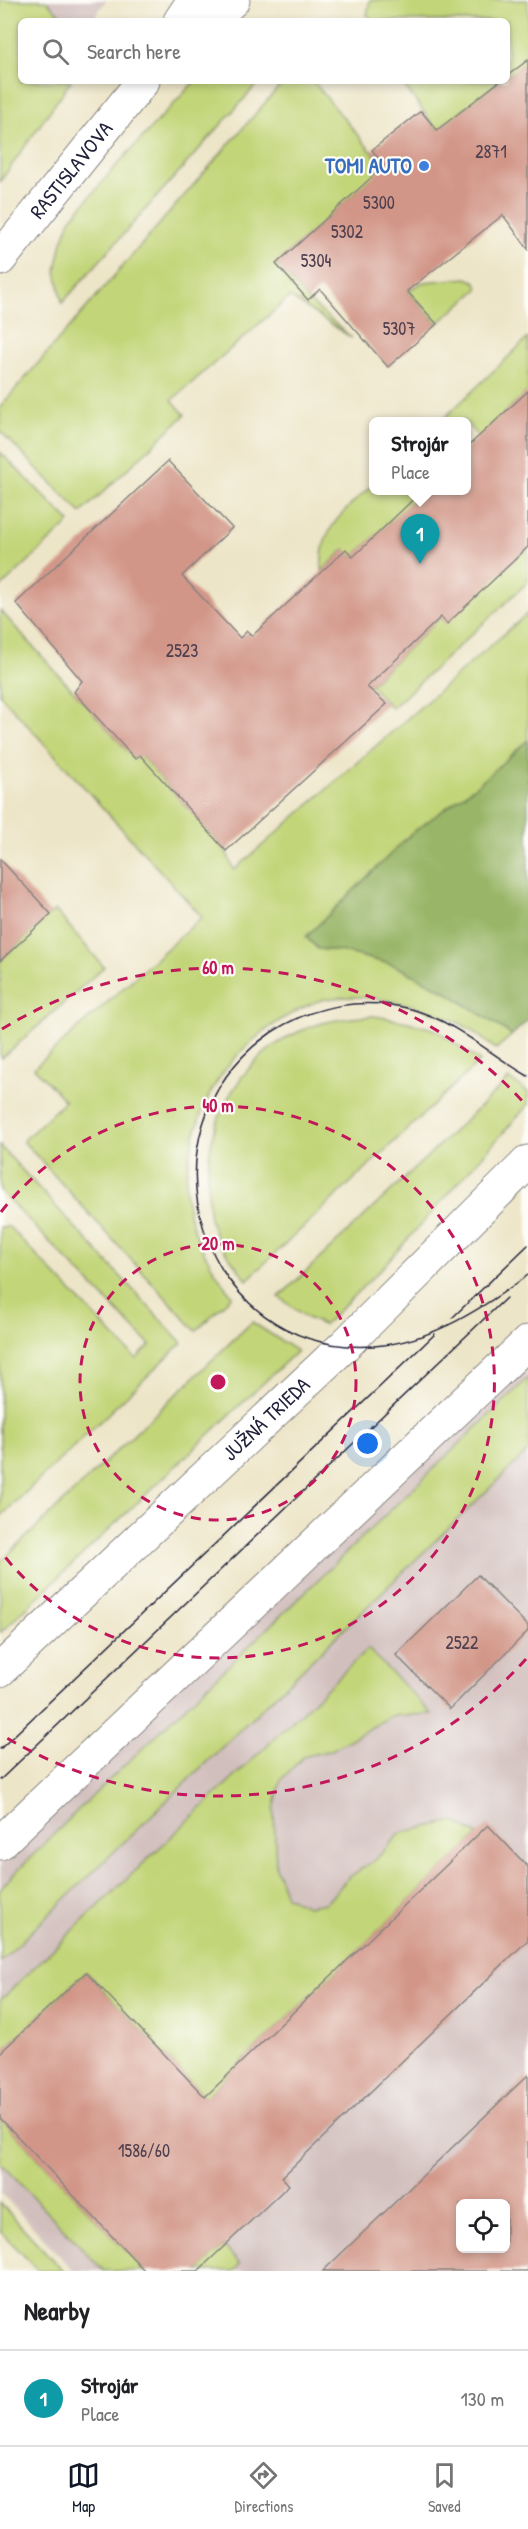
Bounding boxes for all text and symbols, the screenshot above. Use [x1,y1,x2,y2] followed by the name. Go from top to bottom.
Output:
[18,18,510,84] search box
[39,35,72,68] icon: search
[87,36,181,66] text: Search here
[23,115,119,225] street label: RASTISLAVOVA
[475,139,507,164] house number: 2871
[324,151,412,180] place label: TOMI AUTO
[417,159,431,173] marker: TOMI AUTO
[363,190,395,215] house number: 5300
[331,219,364,244] house number: 5302
[301,248,331,273] house number: 5304
[383,316,415,341] house number: 5307
[369,417,471,495] popup
[391,428,449,458] text: Strojár
[391,458,430,485] text: Place
[400,514,440,564] pin: 1
[166,638,198,663] house number: 2523
[202,955,234,980] text: 60 m
[202,1093,234,1118] text: 40 m
[202,1231,234,1256] text: 20 m
[216,1370,316,1467] street label: JUŽNÁ TRIEDA
[208,1372,228,1392] centre of rings
[353,1429,382,1458] your location
[446,1630,479,1655] house number: 2522
[118,2138,170,2163] house number: 1586/60
[456,2199,510,2253] map controls
[456,2199,510,2253] button: locate
[24,2293,90,2328] text: Nearby
[81,2370,138,2400] text: Strojár
[40,2385,47,2412] text: 1
[461,2385,504,2412] text: 130 m
[81,2400,120,2427] text: Place
[67,2459,100,2517] tab: Map
[235,2459,293,2517] tab: Directions
[428,2459,461,2517] tab: Saved

